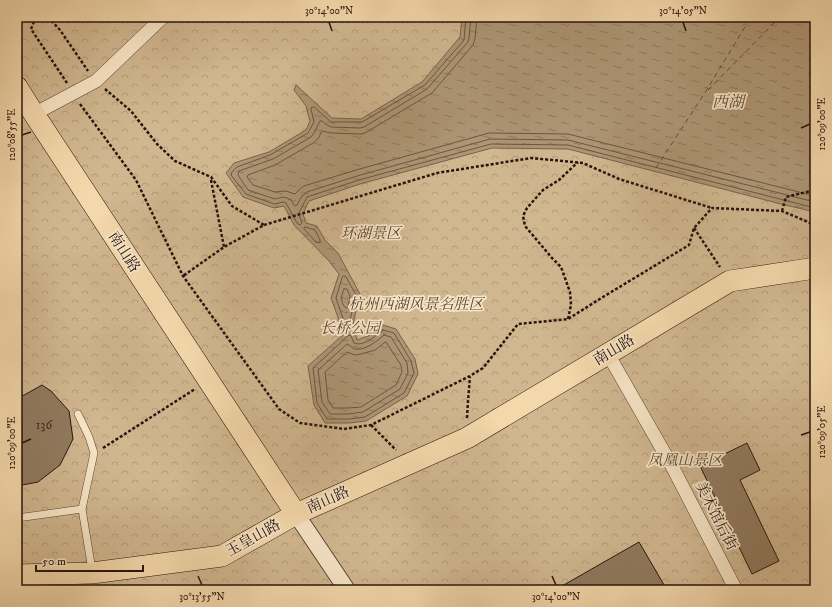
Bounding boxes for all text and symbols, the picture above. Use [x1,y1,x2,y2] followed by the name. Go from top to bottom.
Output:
[305,5,353,17] text: 30°14'00"N
[659,5,707,17] text: 30°14'05"N
[712,92,747,112] water label: 西湖
[816,98,828,150] text: 120°09'00"E
[6,109,18,161] text: 120°08'55"E
[341,224,403,243] park label: 环湖景区
[104,228,144,276] street label: 南山路
[348,295,485,314] park label: 杭州西湖风景名胜区
[320,319,382,338] park label: 长桥公园
[590,330,638,370] street label: 南山路
[816,406,828,458] text: 120°09'05"E
[6,417,18,469] text: 120°09'00"E
[36,417,53,433] house number: 136
[647,451,724,470] park label: 凤凰山景区
[691,478,741,554] street label: 美术馆后街
[304,482,352,518] street label: 南山路
[222,515,284,561] street label: 玉皇山路
[36,547,143,573] scale bar
[42,554,66,569] text: 50 m
[179,591,225,603] text: 30°13'55"N
[532,591,580,603] text: 30°14'00"N

